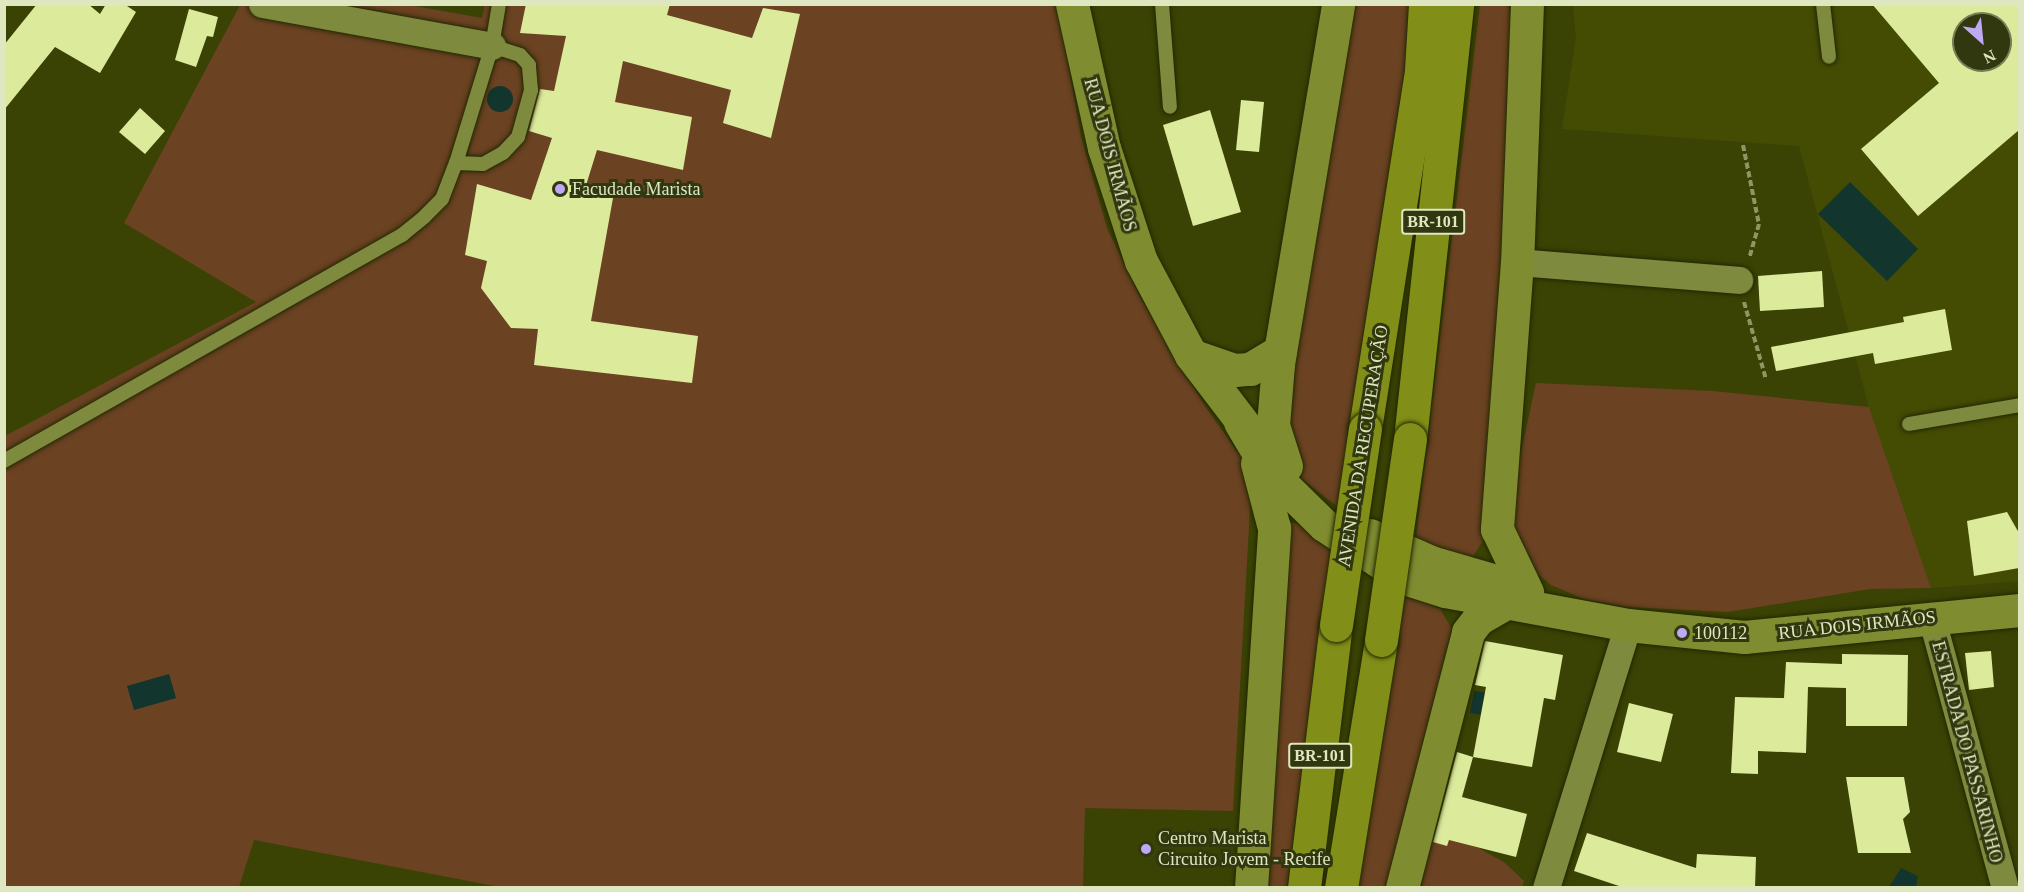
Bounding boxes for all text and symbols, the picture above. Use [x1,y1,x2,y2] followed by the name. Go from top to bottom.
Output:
[1952,12,2012,72] north arrow
[1980,47,1999,67] text: N
[1079,75,1141,235] street label: RUA DOIS IRMÃOS
[572,178,700,200] place label: Facudade Marista
[553,182,567,196] marker: Facudade Marista
[1400,209,1466,235] road number: BR-101
[1333,322,1393,570] street label: AVENIDA DA RECUPERAÇÃO
[1777,606,1937,644] street label: RUA DOIS IRMÃOS
[1694,622,1747,644] place label: 100112
[1675,626,1689,640] marker: 100112
[1927,638,2007,866] street label: ESTRADA DO PASSARINHO
[1287,743,1353,769] road number: BR-101
[1158,828,1330,870] place label: Centro Marista Circuito Jovem - Recife
[1139,842,1153,856] marker: Centro Marista Circuito Jovem - Recife

